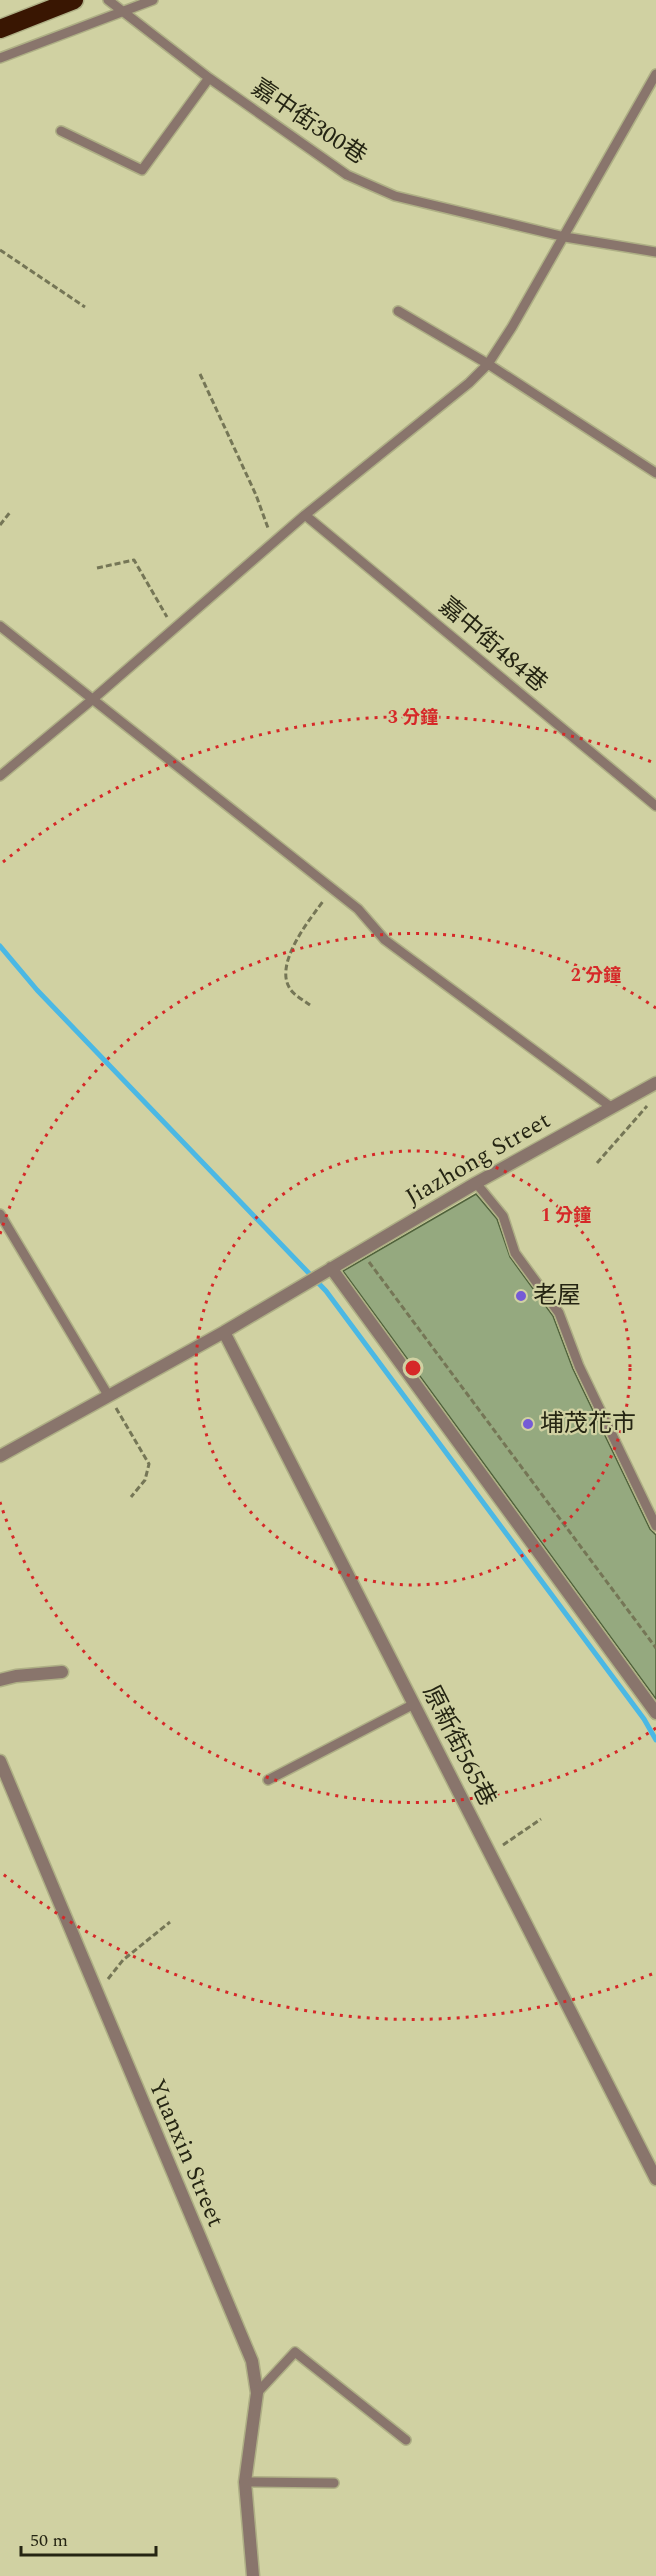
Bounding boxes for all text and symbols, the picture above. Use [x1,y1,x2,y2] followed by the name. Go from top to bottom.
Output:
[244,70,374,174] street label: 嘉中街300巷
[431,589,555,701] street label: 嘉中街484巷
[388,704,438,731] text: 3 分鐘
[571,962,621,989] text: 2 分鐘
[399,1103,557,1215] street label: Jiazhong Street
[541,1202,591,1229] text: 1 分鐘
[533,1278,581,1314] place label: 老屋
[514,1289,528,1303] marker: 老屋
[403,1358,423,1378] centre of rings
[540,1406,636,1442] place label: 埔茂花市
[521,1417,535,1431] marker: 埔茂花市
[413,1679,505,1813] street label: 原新街565巷
[139,2073,233,2233] street label: Yuanxin Street
[21,2519,156,2557] scale bar
[30,2527,68,2554] text: 50 m

